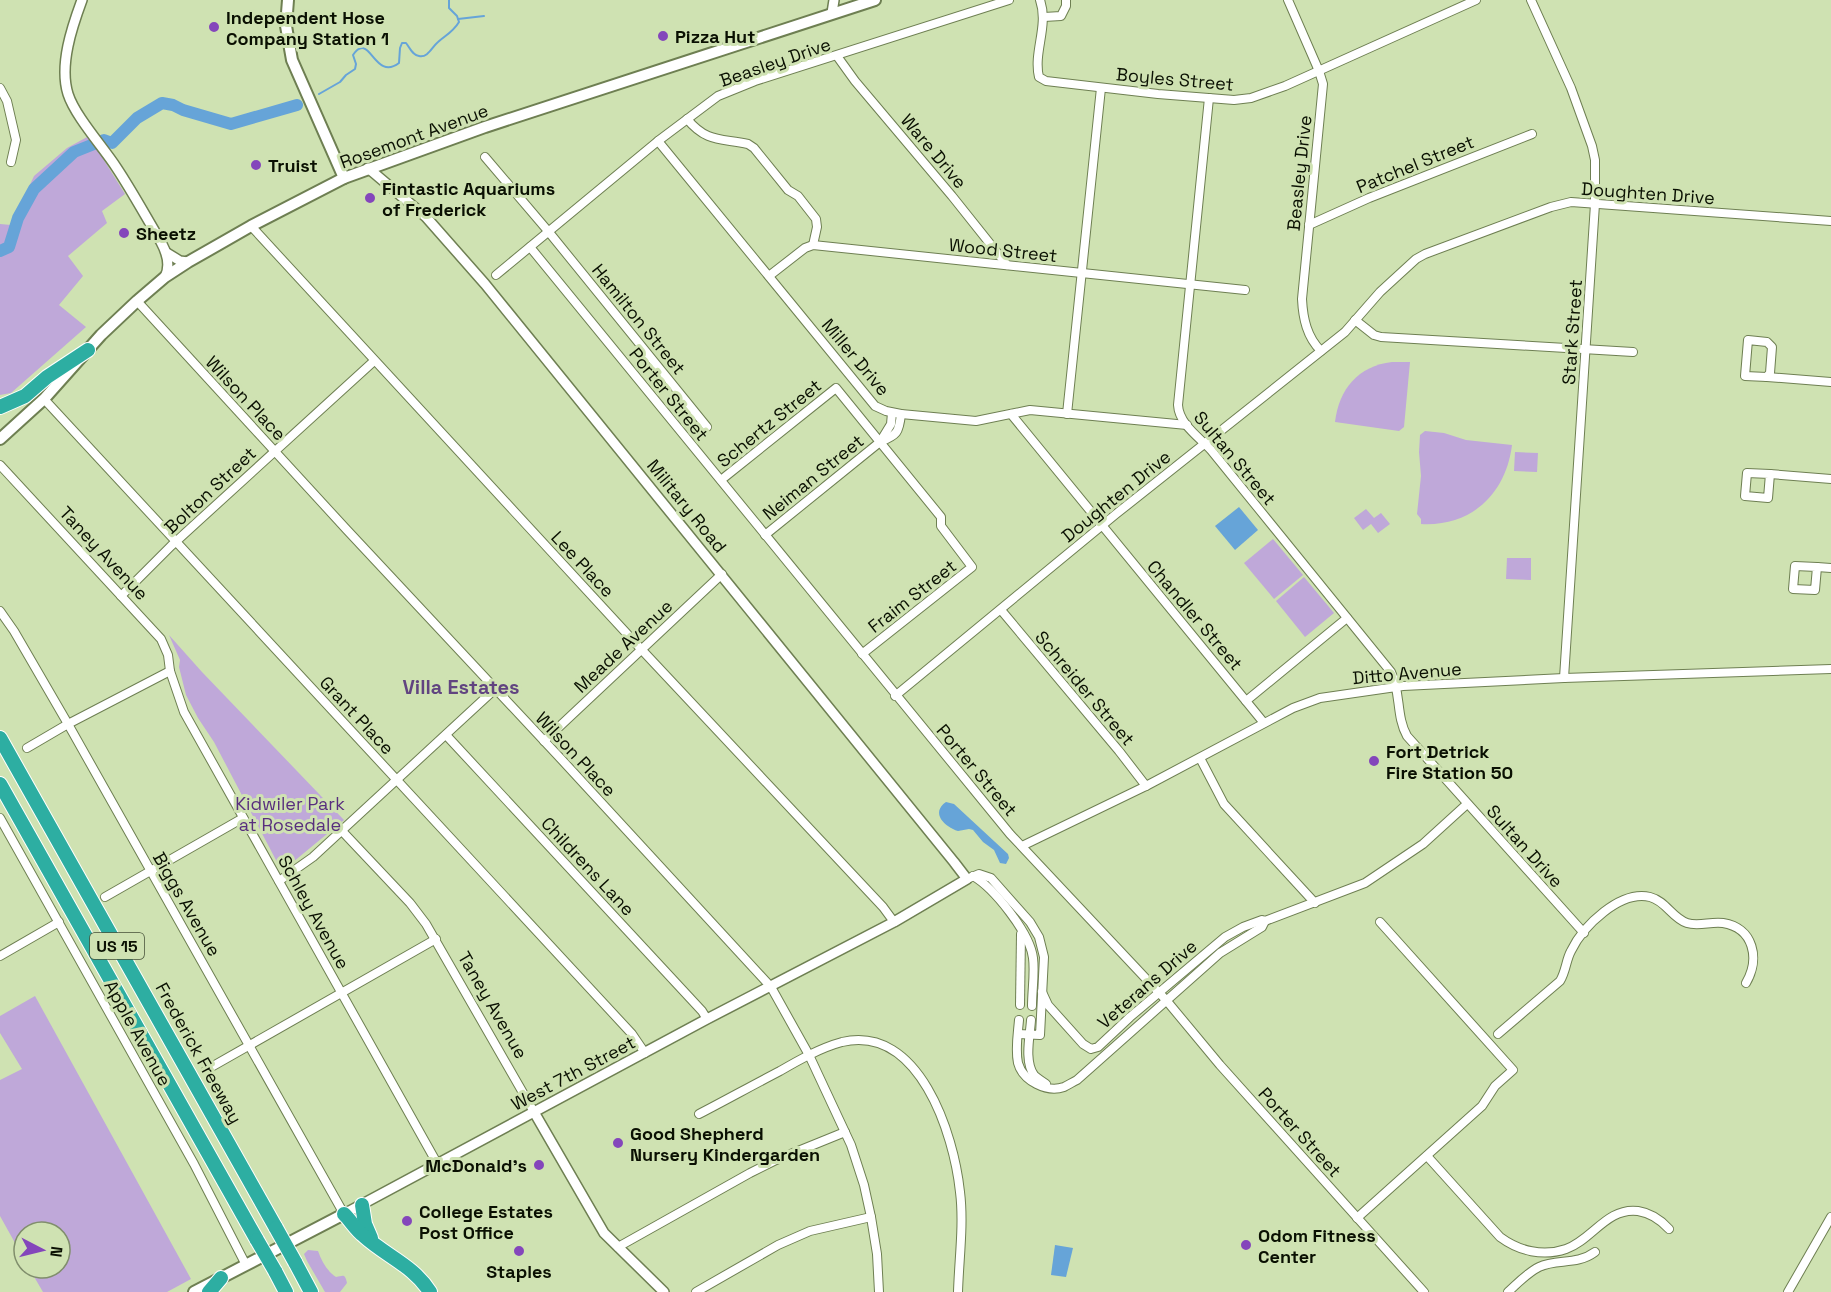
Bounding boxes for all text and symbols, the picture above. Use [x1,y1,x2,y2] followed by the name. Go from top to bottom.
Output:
[226,6,389,50] place label: Independent Hose Company Station 1
[207,20,221,34] marker: Independent Hose Company Station 1
[675,25,755,48] place label: Pizza Hut
[656,29,670,43] marker: Pizza Hut
[716,32,834,92] street label: Beasley Drive
[1115,62,1235,96] street label: Boyles Street
[337,98,491,174] street label: Rosemont Avenue
[896,109,972,193] street label: Ware Drive
[1281,114,1317,232] street label: Beasley Drive
[1353,130,1477,198] street label: Patchel Street
[268,154,318,177] place label: Truist
[249,158,263,172] marker: Truist
[382,177,555,221] place label: Fintastic Aquariums of Frederick
[1580,177,1716,209] street label: Doughten Drive
[363,191,377,205] marker: Fintastic Aquariums of Frederick
[136,222,196,245] place label: Sheetz
[117,226,131,240] marker: Sheetz
[948,233,1058,267] street label: Wood Street
[587,259,691,379] street label: Hamilton Street
[1557,278,1587,386] street label: Stark Street
[817,314,895,400] street label: Miller Drive
[624,343,714,445] street label: Porter Street
[201,351,291,445] street label: Wilson Place
[712,374,826,472] street label: Schertz Street
[1189,406,1281,510] street label: Sultan Street
[758,429,868,525] street label: Neiman Street
[159,442,261,538] street label: Bolton Street
[1057,445,1175,547] street label: Doughten Drive
[642,454,732,558] street label: Military Road
[55,501,153,605] street label: Taney Avenue
[546,526,620,602] street label: Lee Place
[863,554,961,638] street label: Fraim Street
[1142,555,1248,675] street label: Chandler Street
[569,594,677,698] street label: Meade Avenue
[1030,626,1140,750] street label: Schreider Street
[1351,657,1463,689] street label: Ditto Avenue
[315,671,399,759] street label: Grant Place
[402,674,520,700] district label: Villa Estates
[531,707,621,801] street label: Wilson Place
[932,719,1022,821] street label: Porter Street
[1386,740,1513,784] place label: Fort Detrick Fire Station 50
[1367,754,1381,768] marker: Fort Detrick Fire Station 50
[235,792,345,836] park label: Kidwiler Park at Rosedale
[1482,800,1568,892] street label: Sultan Drive
[536,812,640,920] street label: Childrens Lane
[148,848,226,960] street label: Biggs Avenue
[273,851,355,973] street label: Schley Avenue
[90,933,144,959] road number: US 15
[1092,934,1202,1034] street label: Veterans Drive
[453,947,533,1063] street label: Taney Avenue
[99,976,177,1090] street label: Apple Avenue
[151,978,247,1128] street label: Frederick Freeway
[507,1031,639,1115] street label: West 7th Street
[1253,1082,1347,1182] street label: Porter Street
[630,1122,820,1166] place label: Good Shepherd Nursery Kindergarden
[611,1136,625,1150] marker: Good Shepherd Nursery Kindergarden
[425,1154,527,1177] place label: McDonald's
[532,1158,546,1172] marker: McDonald's
[419,1200,553,1244] place label: College Estates Post Office
[400,1214,414,1228] marker: College Estates Post Office
[12,1220,72,1280] north arrow
[1258,1224,1376,1268] place label: Odom Fitness Center
[1239,1238,1253,1252] marker: Odom Fitness Center
[512,1244,526,1258] marker: Staples
[45,1245,67,1258] text: N
[486,1260,552,1283] place label: Staples

